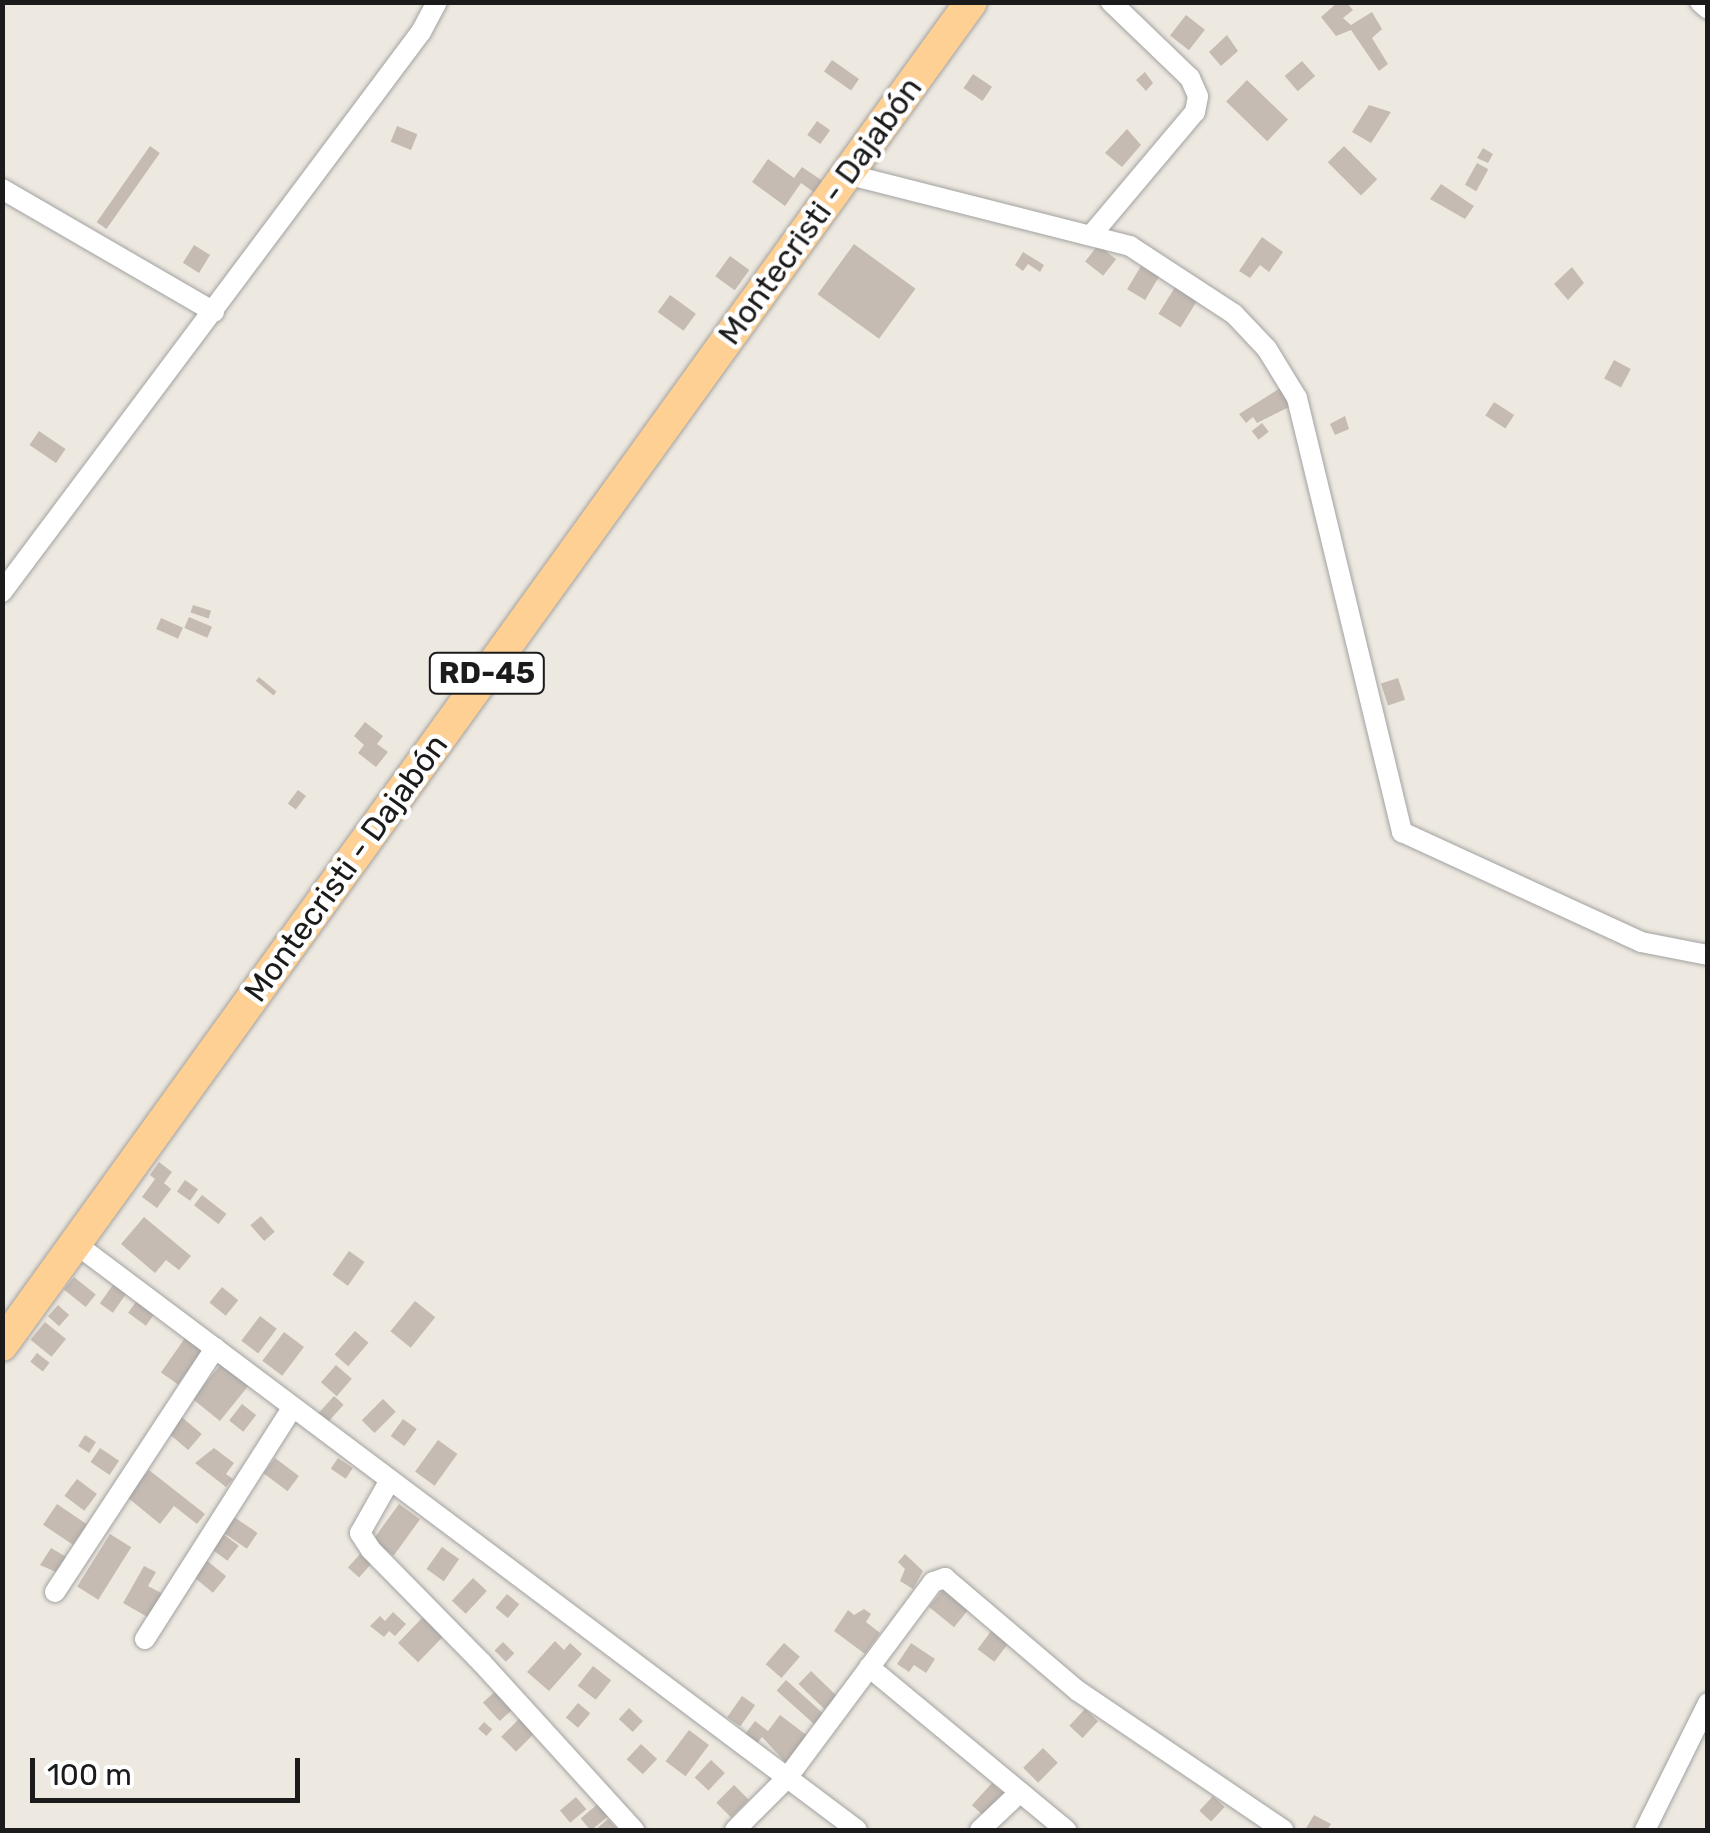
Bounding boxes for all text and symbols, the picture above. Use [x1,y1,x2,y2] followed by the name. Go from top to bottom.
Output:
[710,70,930,352] street label: Montecristi - Dajabón
[427,648,547,698] road number: RD-45
[236,727,456,1009] street label: Montecristi - Dajabón
[35,1738,305,1800] scale bar
[47,1757,132,1793] text: 100 m

